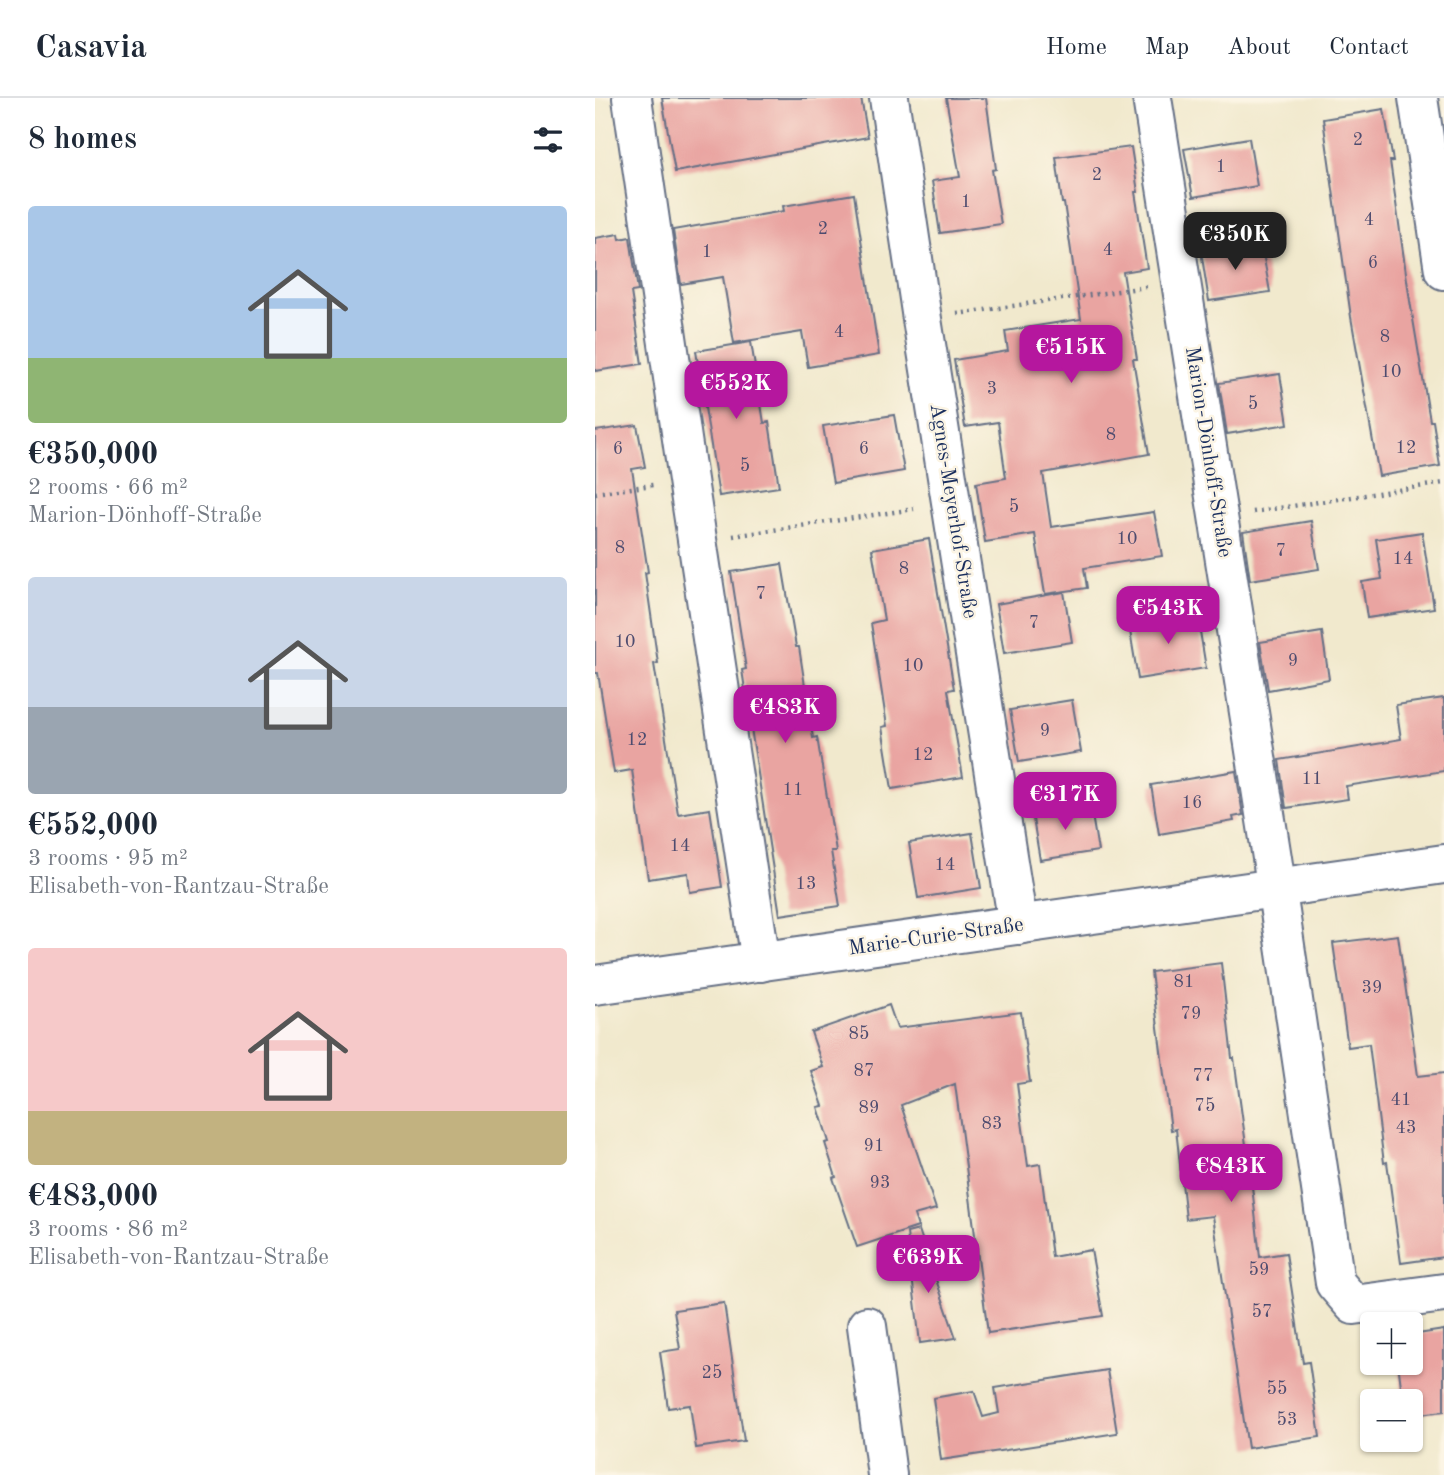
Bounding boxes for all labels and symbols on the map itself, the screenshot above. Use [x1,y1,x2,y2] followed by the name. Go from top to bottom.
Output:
[1353,131,1363,149] house number: 2
[1216,158,1226,176] house number: 1
[1092,166,1102,184] house number: 2
[961,193,971,211] house number: 1
[1364,211,1374,229] house number: 4
[1186,212,1284,272] pin: €350K
[818,220,828,238] house number: 2
[1103,241,1113,259] house number: 4
[702,243,712,261] house number: 1
[1368,254,1378,272] house number: 6
[834,323,844,341] house number: 4
[1022,326,1120,385] pin: €515K
[1380,328,1390,346] house number: 8
[1181,345,1235,559] street label: Marion-Dönhoff-Straße
[687,362,785,421] pin: €552K
[1381,363,1401,381] house number: 10
[987,380,997,398] house number: 3
[1248,395,1258,413] house number: 5
[926,402,980,620] street label: Agnes-Meyerhof-Straße
[1106,426,1116,444] house number: 8
[1396,439,1416,457] house number: 12
[613,440,623,458] house number: 6
[859,440,869,458] house number: 6
[740,457,750,475] house number: 5
[1009,498,1019,516] house number: 5
[1117,530,1137,548] house number: 10
[615,539,625,557] house number: 8
[1276,542,1286,560] house number: 7
[1393,550,1413,568] house number: 14
[899,560,909,578] house number: 8
[756,585,766,603] house number: 7
[1119,587,1217,646] pin: €543K
[1029,614,1039,632] house number: 7
[615,633,635,651] house number: 10
[1288,652,1298,670] house number: 9
[903,657,923,675] house number: 10
[736,686,834,745] pin: €483K
[1040,722,1050,740] house number: 9
[627,731,647,749] house number: 12
[913,746,933,764] house number: 12
[1302,770,1322,788] house number: 11
[1016,772,1114,832] pin: €317K
[783,781,803,799] house number: 11
[1182,794,1202,812] house number: 16
[670,837,690,855] house number: 14
[935,856,955,874] house number: 14
[796,875,816,893] house number: 13
[847,914,1025,960] street label: Marie-Curie-Straße
[1174,973,1194,991] house number: 81
[1362,979,1382,997] house number: 39
[1181,1005,1201,1023] house number: 79
[849,1025,869,1043] house number: 85
[854,1062,874,1080] house number: 87
[1193,1067,1213,1085] house number: 77
[1391,1091,1411,1109] house number: 41
[1195,1097,1215,1115] house number: 75
[859,1099,879,1117] house number: 89
[982,1115,1002,1133] house number: 83
[1396,1119,1416,1137] house number: 43
[864,1137,884,1155] house number: 91
[1182,1144,1280,1204] pin: €843K
[870,1174,890,1192] house number: 93
[879,1236,977,1295] pin: €639K
[1249,1261,1269,1279] house number: 59
[1252,1303,1272,1321] house number: 57
[702,1364,722,1382] house number: 25
[1267,1380,1287,1398] house number: 55
[1277,1411,1297,1429] house number: 53

